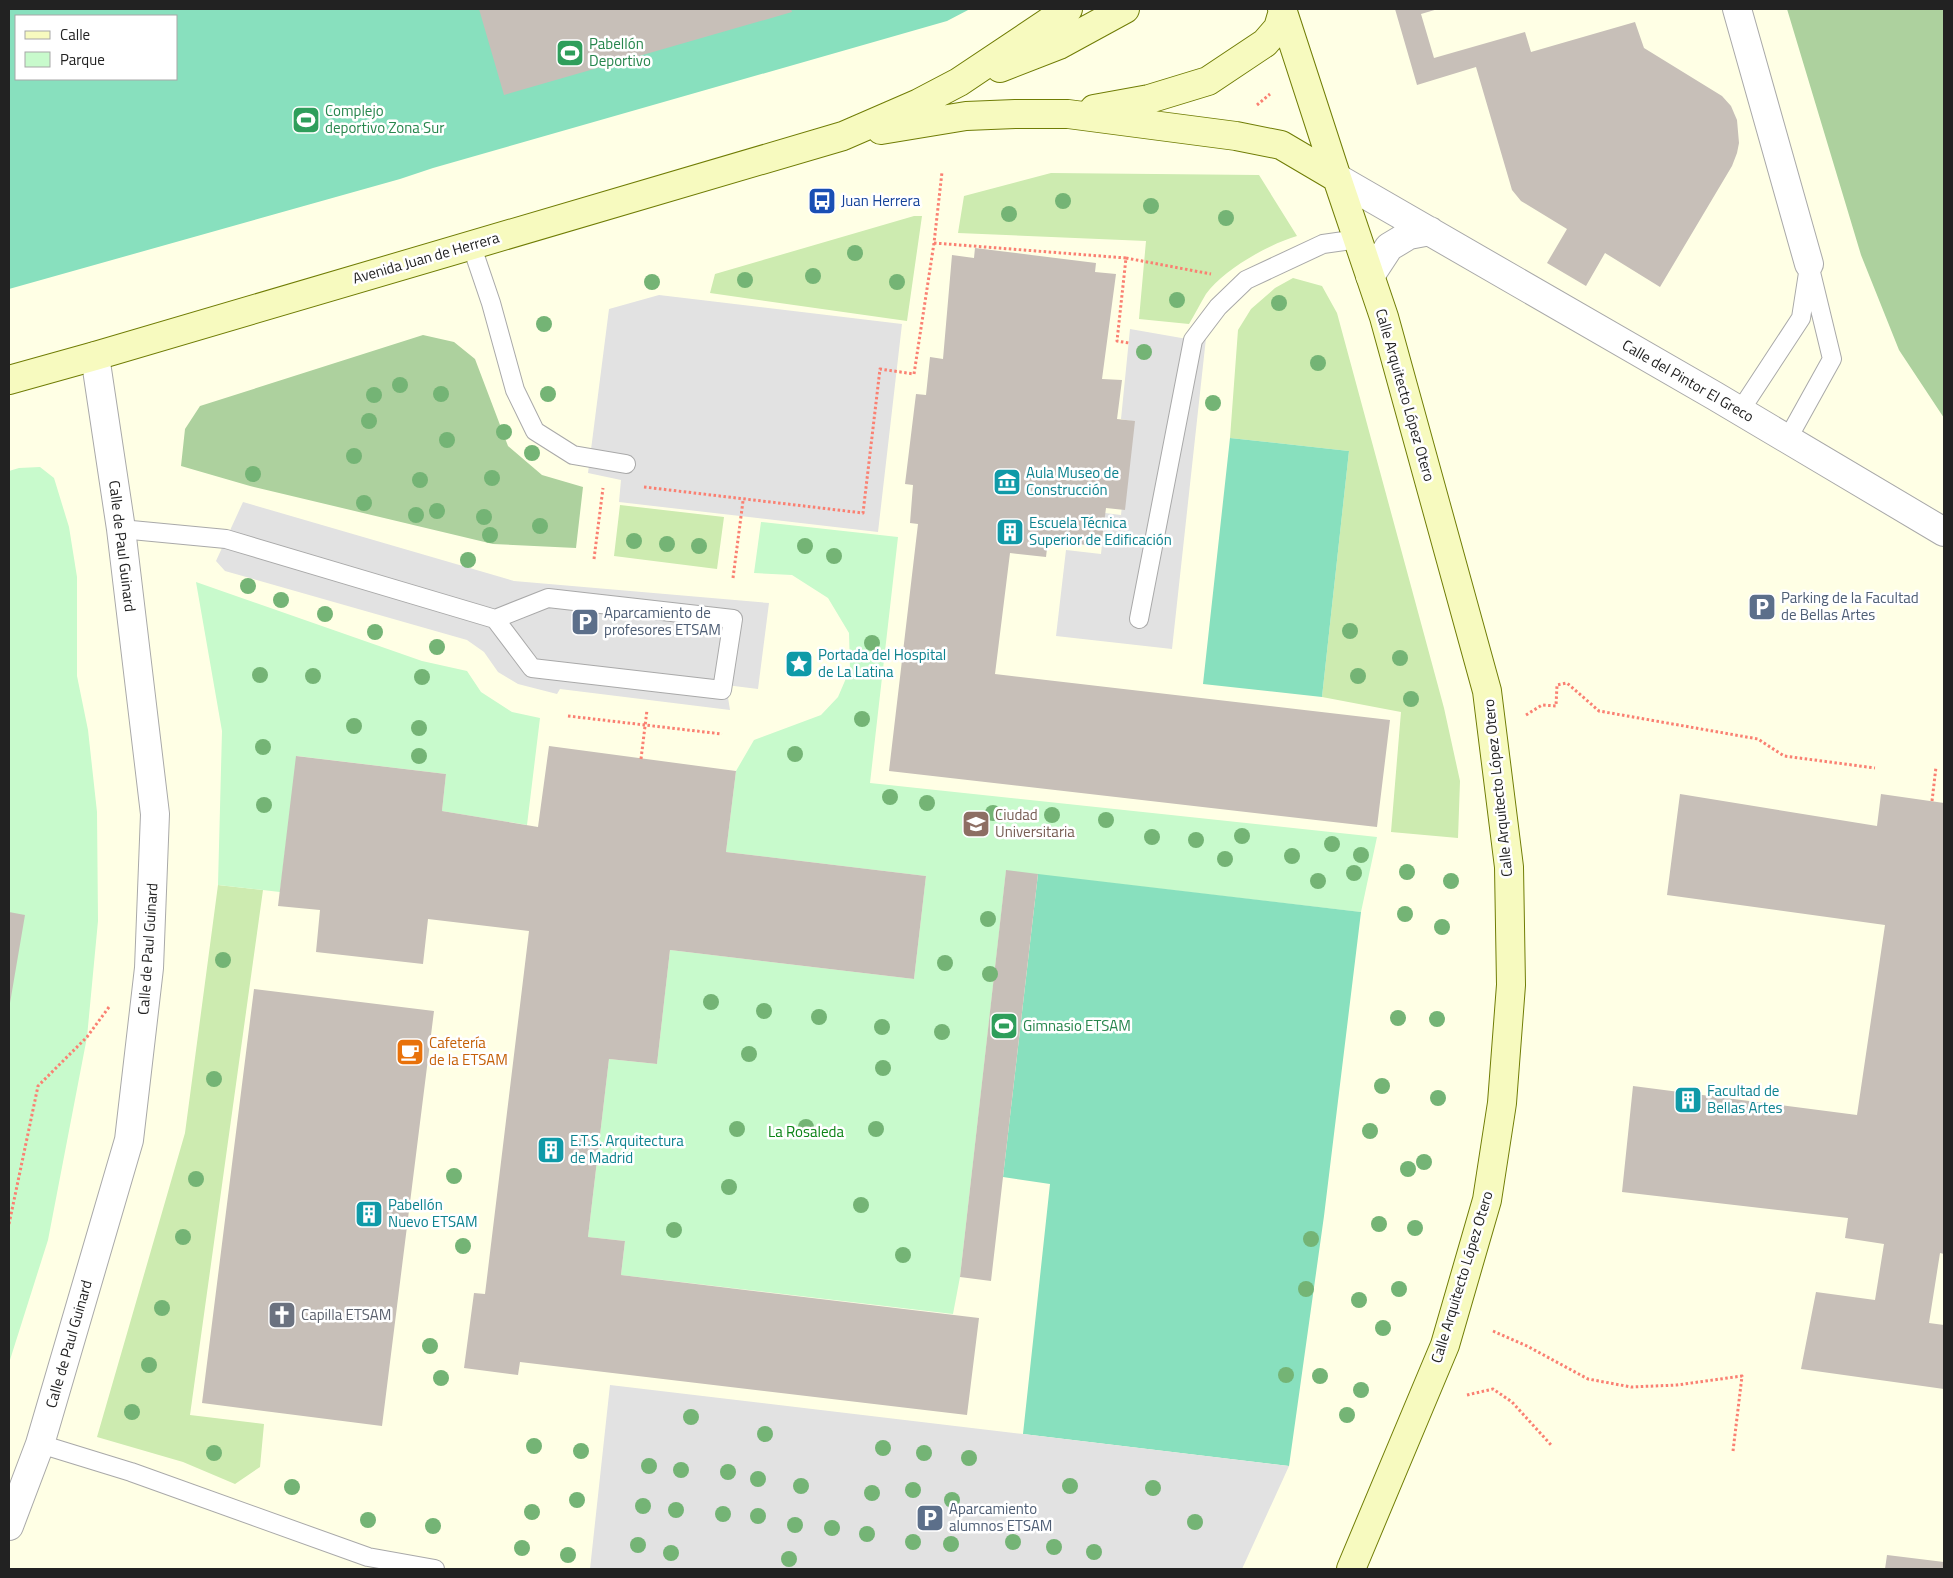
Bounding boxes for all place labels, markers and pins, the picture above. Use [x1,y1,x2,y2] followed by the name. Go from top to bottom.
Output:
[589,32,651,72] place label: Pabellón Deportivo
[555,38,585,68] sports icon: Pabellón Deportivo
[325,99,444,139] place label: Complejo deportivo Zona Sur
[291,105,321,135] sports icon: Complejo deportivo Zona Sur
[807,186,837,216] bus stop icon: Juan Herrera
[841,189,921,212] place label: Juan Herrera
[1026,461,1119,501] place label: Aula Museo de Construcción
[992,467,1022,497] museum icon: Aula Museo de Construcción
[1029,511,1172,551] place label: Escuela Técnica Superior de Edificación
[995,517,1025,547] building icon: Escuela Técnica Superior de Edificación
[1781,586,1919,626] place label: Parking de la Facultad de Bellas Artes
[1747,592,1777,622] parking icon: Parking de la Facultad de Bellas Artes
[604,601,721,641] place label: Aparcamiento de profesores ETSAM
[570,607,600,637] parking icon: Aparcamiento de profesores ETSAM
[818,643,946,683] place label: Portada del Hospital de La Latina
[784,649,814,679] place icon: Portada del Hospital de La Latina
[995,803,1075,843] place label: Ciudad Universitaria
[961,809,991,839] school or university icon: Ciudad Universitaria
[989,1011,1019,1041] sports icon: Gimnasio ETSAM
[1023,1014,1131,1037] place label: Gimnasio ETSAM
[429,1031,508,1071] place label: Cafetería de la ETSAM
[395,1037,425,1067] cafe icon: Cafetería de la ETSAM
[1707,1079,1783,1119] place label: Facultad de Bellas Artes
[1673,1085,1703,1115] building icon: Facultad de Bellas Artes
[570,1129,684,1169] place label: E.T.S. Arquitectura de Madrid
[536,1135,566,1165] building icon: E.T.S. Arquitectura de Madrid
[388,1193,478,1233] place label: Pabellón Nuevo ETSAM
[354,1199,384,1229] building icon: Pabellón Nuevo ETSAM
[267,1300,297,1330] church icon: Capilla ETSAM
[301,1303,391,1326] place label: Capilla ETSAM
[949,1497,1052,1537] place label: Aparcamiento alumnos ETSAM
[915,1503,945,1533] parking icon: Aparcamiento alumnos ETSAM

